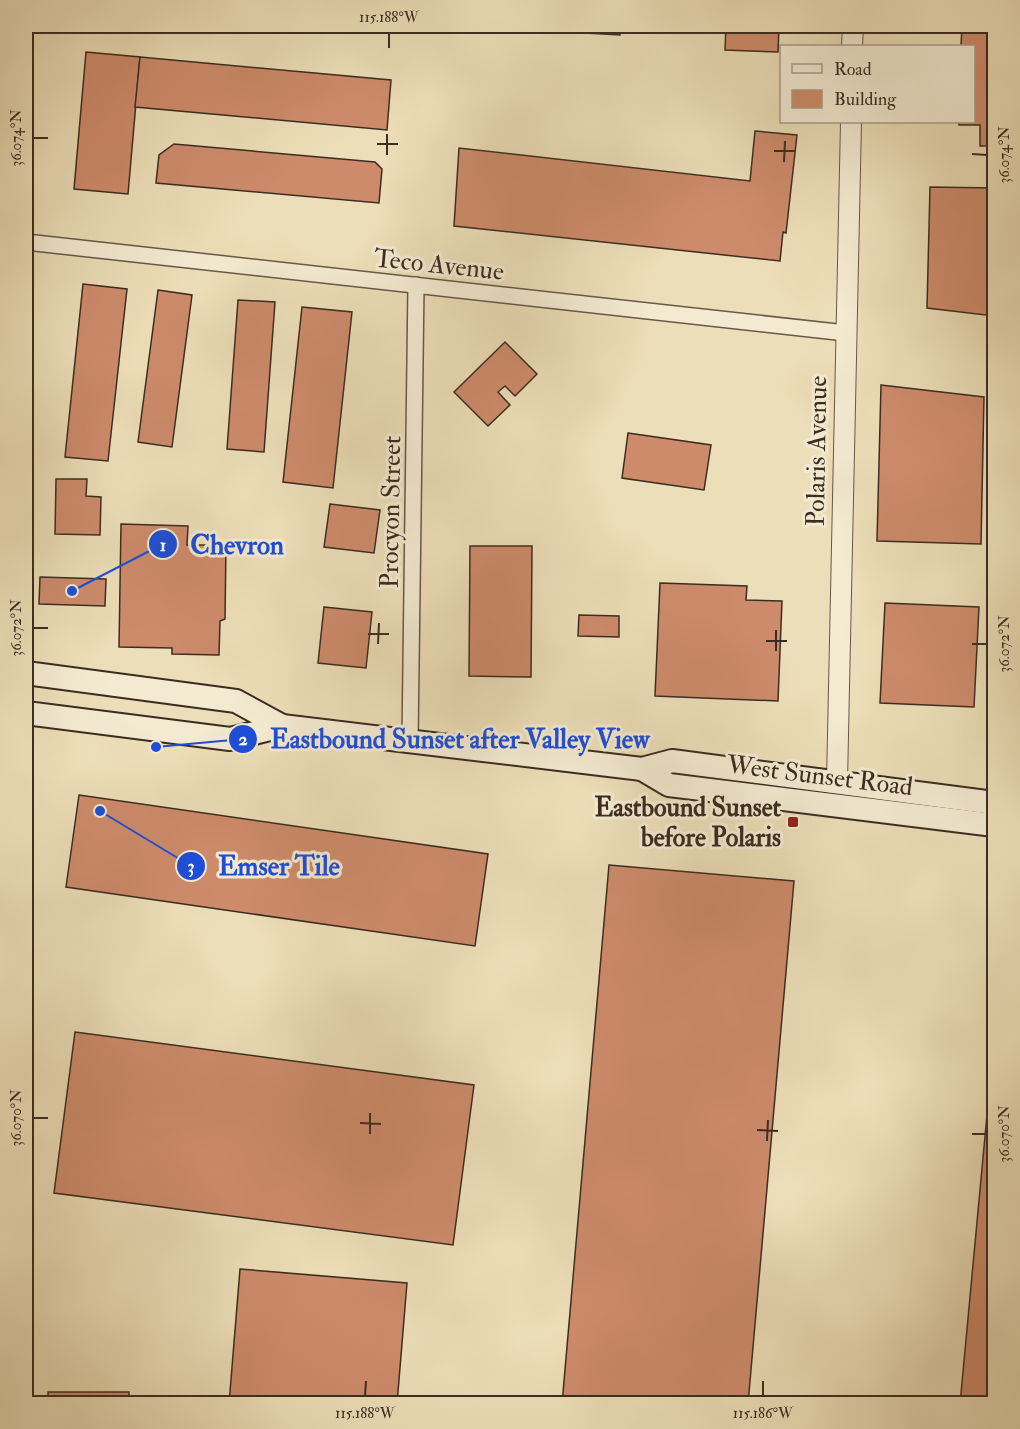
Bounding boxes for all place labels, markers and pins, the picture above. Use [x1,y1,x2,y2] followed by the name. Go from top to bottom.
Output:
[148,522,296,567] callout: Chevron
[228,716,662,761] callout: Eastbound Sunset after Valley View
[594,792,782,854] place label: Eastbound Sunset before Polaris
[786,815,800,829] marker: Eastbound Sunset before Polaris
[176,843,352,888] callout: Emser Tile

